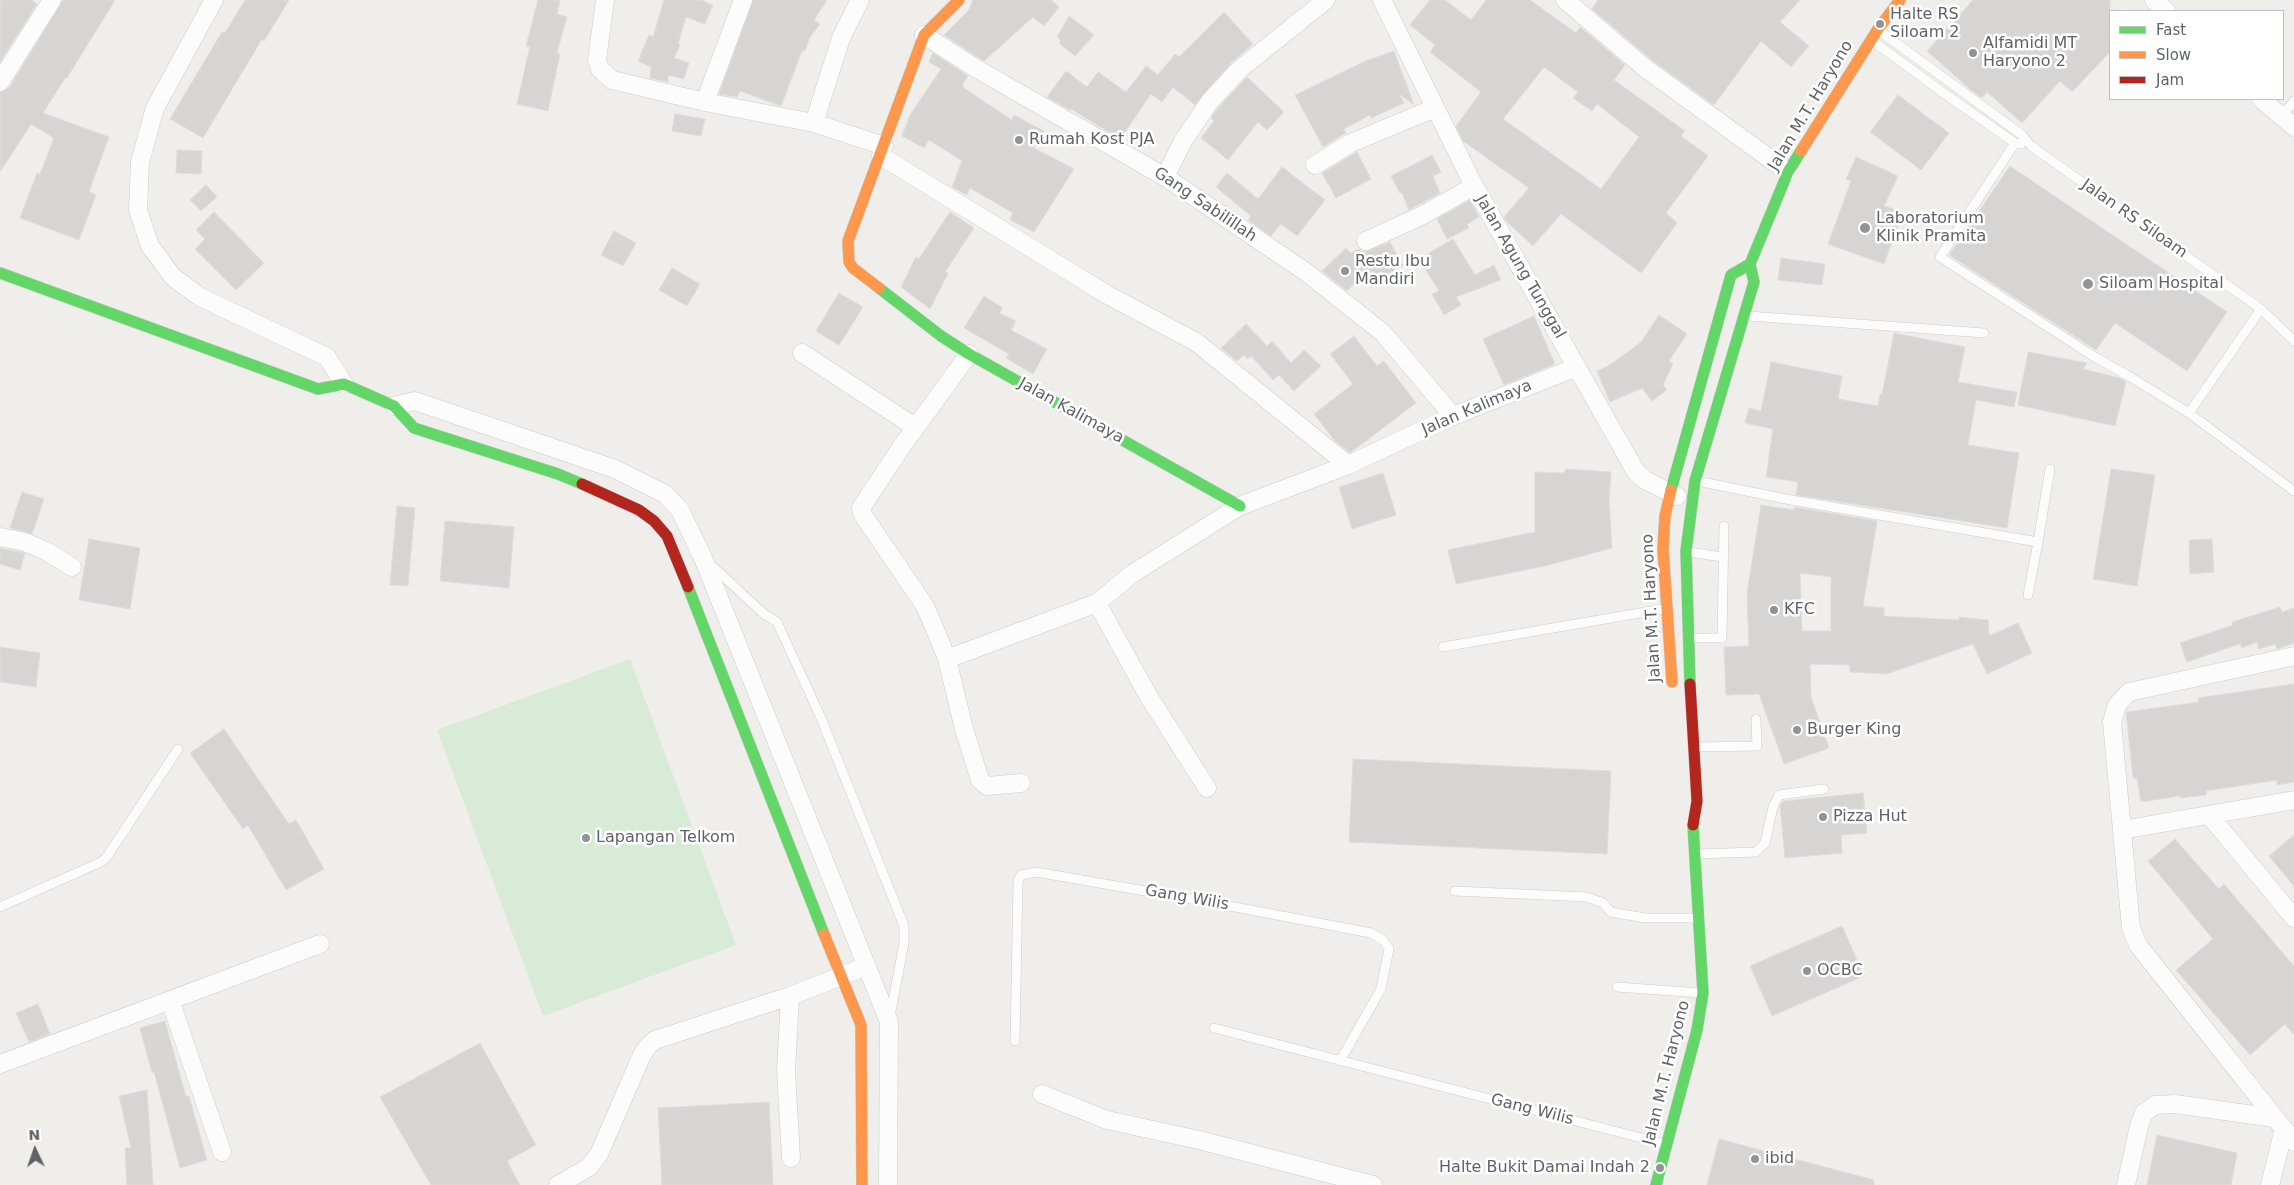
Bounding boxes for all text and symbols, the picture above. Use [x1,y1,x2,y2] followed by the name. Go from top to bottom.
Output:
[1890,5,1959,43] place label: Halte RS Siloam 2
[2109,10,2284,100] legend
[1874,18,1886,30] marker: Halte RS Siloam 2
[2156,21,2186,39] text: Fast
[1983,34,2077,72] place label: Alfamidi MT Haryono 2
[1765,37,1857,175] street label: Jalan M.T. Haryono
[2156,46,2191,64] text: Slow
[1967,47,1979,59] marker: Alfamidi MT Haryono 2
[2156,71,2184,89] text: Jam
[1029,130,1154,150] place label: Rumah Kost PJA
[1013,134,1025,146] marker: Rumah Kost PJA
[1150,164,1260,246] street label: Gang Sabilillah
[2077,175,2191,263] street label: Jalan RS Siloam
[1471,192,1569,342] street label: Jalan Agung Tunggal
[1876,209,1986,247] place label: Laboratorium Klinik Pramita
[1858,221,1872,235] marker: Laboratorium Klinik Pramita
[1355,252,1430,290] place label: Restu Ibu Mandiri
[1339,265,1351,277] marker: Restu Ibu Mandiri
[2099,274,2224,294] place label: Siloam Hospital
[2081,277,2095,291] marker: Siloam Hospital
[1015,374,1127,448] street label: Jalan Kalimaya
[1419,376,1535,440] street label: Jalan Kalimaya
[1639,533,1665,683] street label: Jalan M.T. Haryono
[1784,600,1815,620] place label: KFC
[1768,604,1780,616] marker: KFC
[1807,720,1901,740] place label: Burger King
[1791,724,1803,736] marker: Burger King
[1833,807,1907,827] place label: Pizza Hut
[1817,811,1829,823] marker: Pizza Hut
[596,828,735,848] place label: Lapangan Telkom
[580,832,592,844] marker: Lapangan Telkom
[1144,881,1230,915] street label: Gang Wilis
[1817,961,1863,981] place label: OCBC
[1801,965,1813,977] marker: OCBC
[1640,999,1694,1147] street label: Jalan M.T. Haryono
[1489,1090,1575,1130] street label: Gang Wilis
[10,1125,60,1175] north arrow
[28,1127,40,1143] text: N
[1765,1149,1794,1169] place label: ibid
[1749,1153,1761,1165] marker: ibid
[1439,1158,1650,1178] place label: Halte Bukit Damai Indah 2
[1654,1162,1666,1174] marker: Halte Bukit Damai Indah 2

